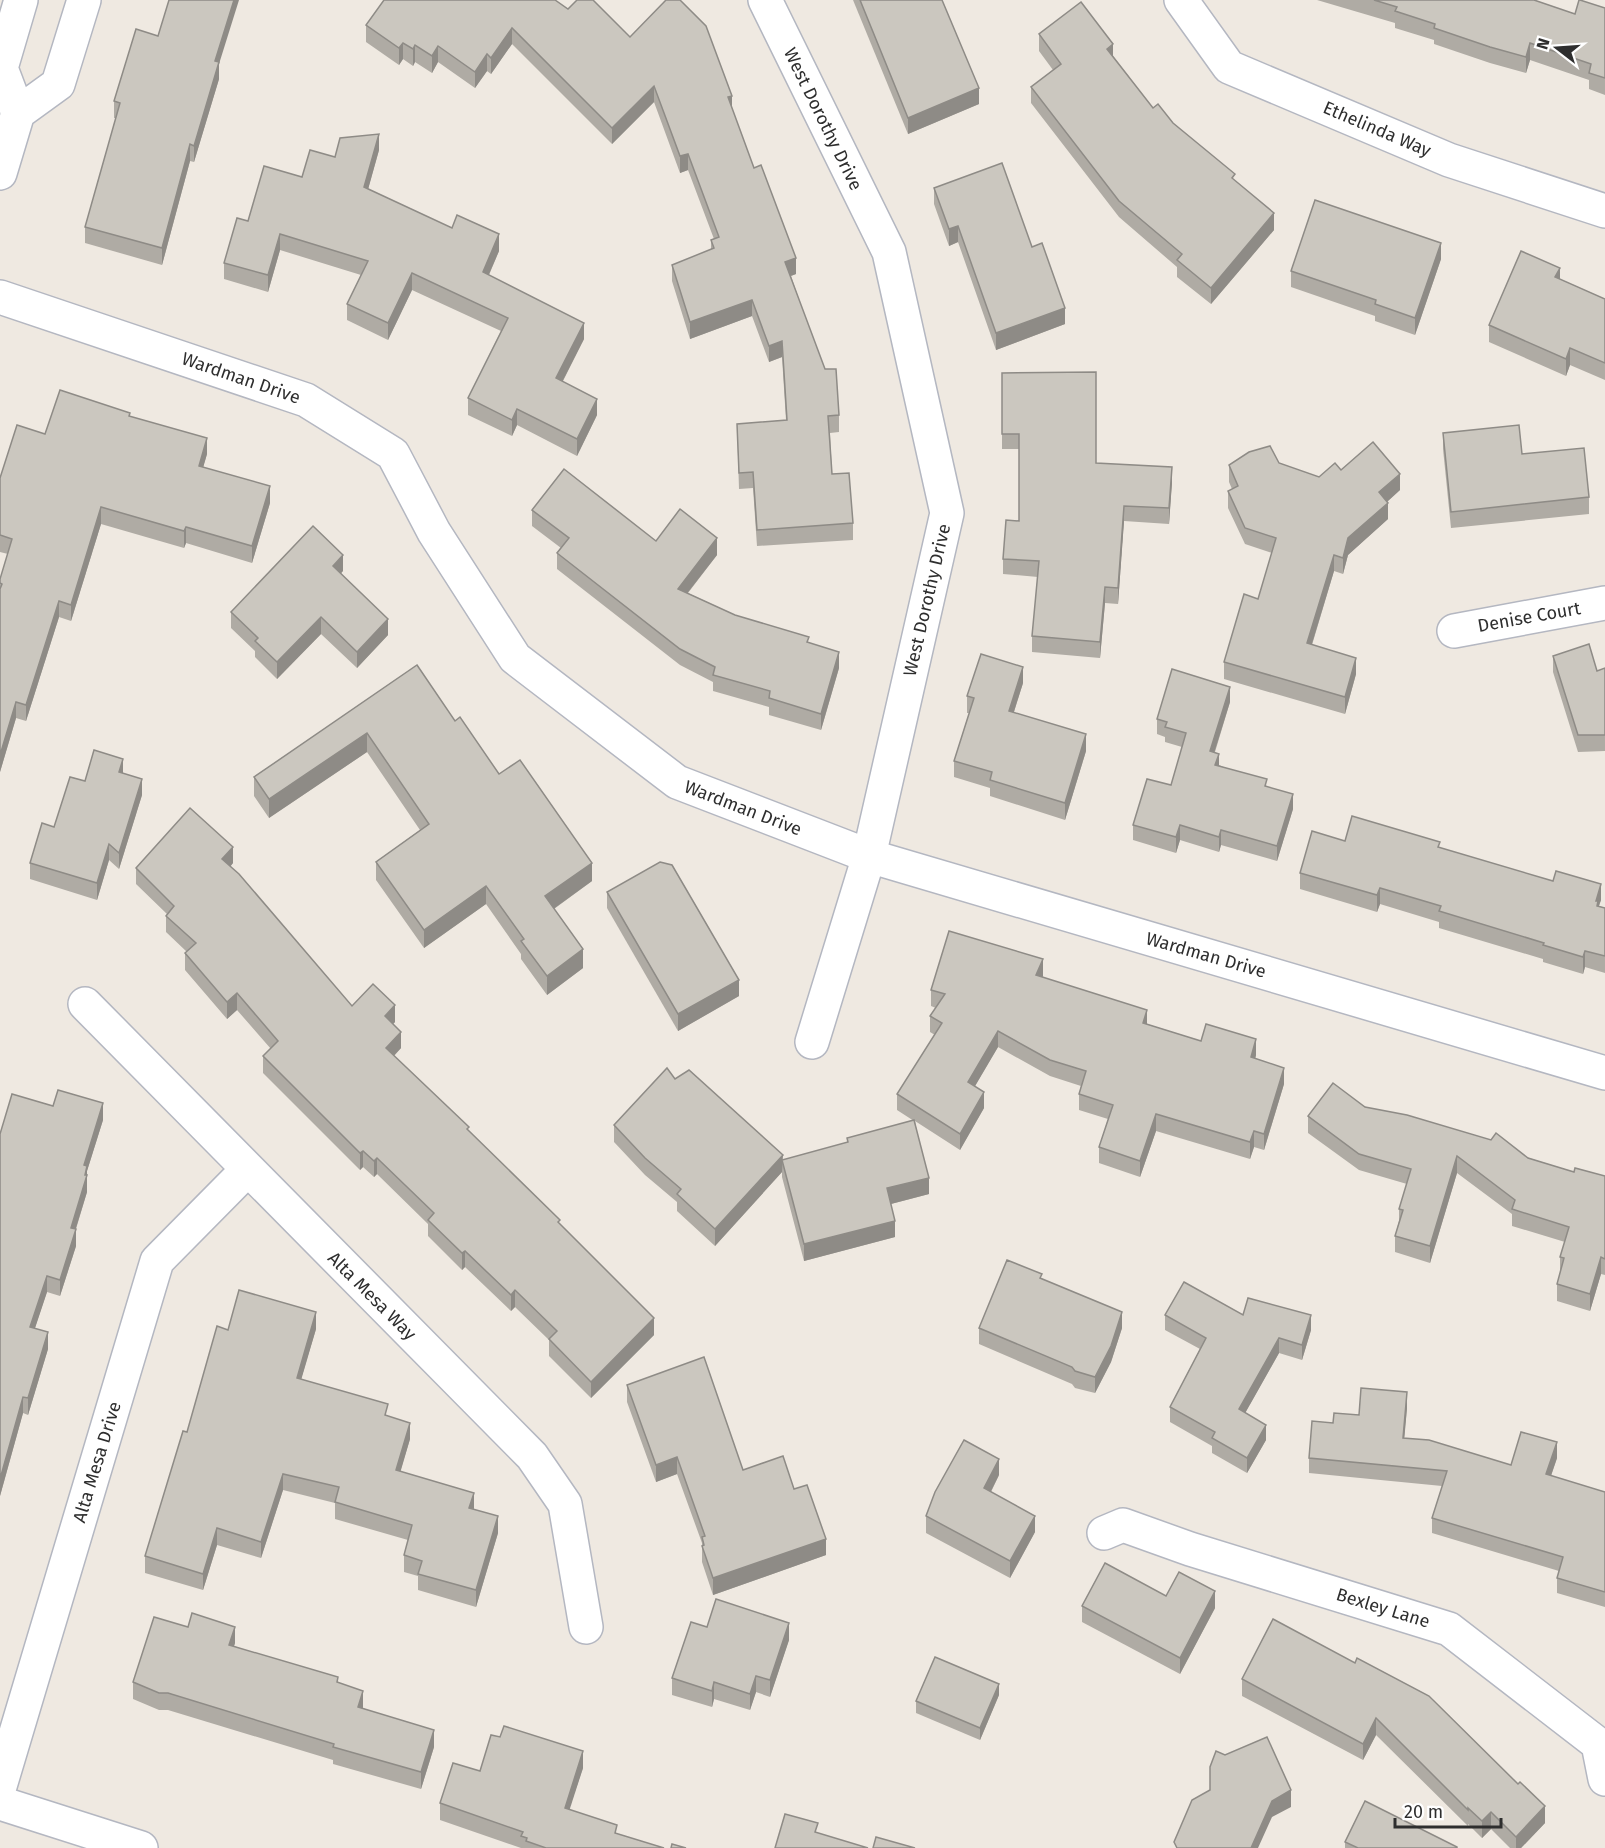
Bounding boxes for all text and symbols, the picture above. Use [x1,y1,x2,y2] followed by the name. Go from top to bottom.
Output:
[1527,18,1587,78] north arrow
[1532,36,1554,52] text: N
[779,44,867,194] street label: West Dorothy Drive
[1320,96,1434,162] street label: Ethelinda Way
[179,347,303,409] street label: Wardman Drive
[899,522,955,678] street label: West Dorothy Drive
[1476,597,1583,637] street label: Denise Court
[681,776,805,840] street label: Wardman Drive
[1143,927,1269,983] street label: Wardman Drive
[323,1247,421,1345] street label: Alta Mesa Way
[68,1399,126,1525] street label: Alta Mesa Drive
[1333,1583,1433,1633] street label: Bexley Lane
[1395,1791,1502,1829] scale bar
[1404,1801,1443,1823] text: 20 m

